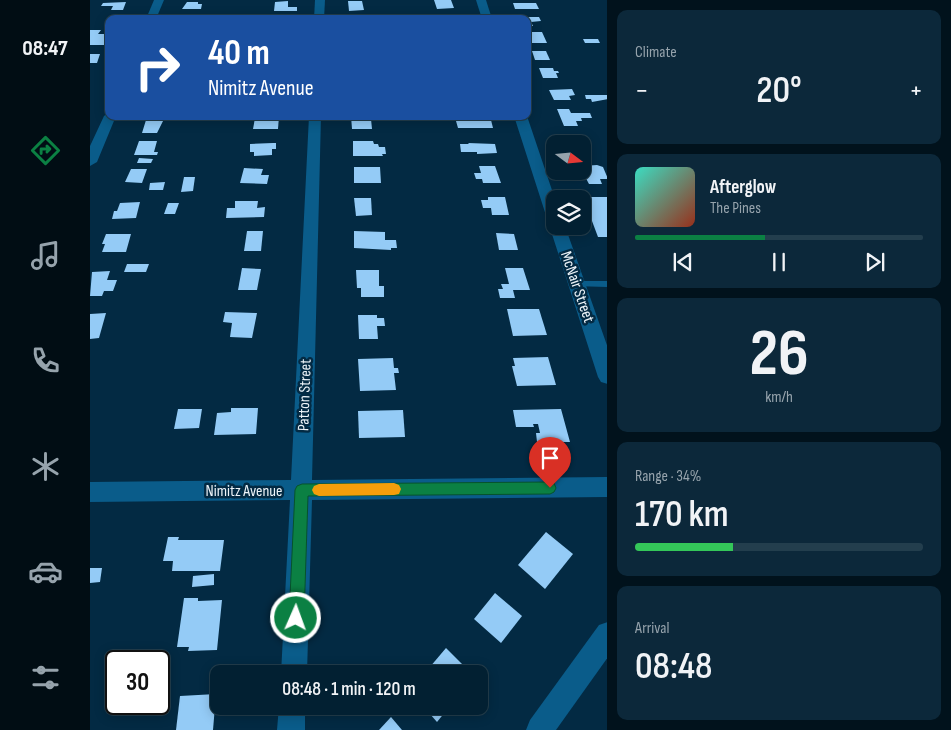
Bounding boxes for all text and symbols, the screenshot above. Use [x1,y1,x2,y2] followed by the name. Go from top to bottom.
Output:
[208,32,270,75] text: 40 m
[22,35,68,62] text: 08:47
[125,35,190,100] icon: right
[635,43,677,62] text: Climate
[756,68,802,113] text: 20°
[635,74,649,107] text: −
[909,74,923,107] text: +
[208,75,314,102] text: Nimitz Avenue
[28,133,63,168] icon: directions
[546,135,591,180] north arrow
[546,135,591,235] map controls
[710,176,776,199] text: Afterglow
[546,190,591,235] button: layers
[710,199,761,218] text: The Pines
[28,238,63,273] icon: music
[669,248,697,276] icon: previous
[765,248,793,276] icon: pause
[861,248,889,276] icon: next
[556,249,598,325] street label: McNair Street
[749,316,809,394] text: 26
[28,343,63,378] icon: phone
[294,359,316,431] street label: Patton Street
[765,388,793,407] text: km/h
[529,437,571,488] pin
[536,444,564,472] icon: arrive
[28,449,63,484] icon: climate
[635,467,701,486] text: Range · 34%
[206,482,282,501] street label: Nimitz Avenue
[635,492,729,537] text: 170 km
[28,554,63,589] icon: car
[269,591,321,643] position arrow
[635,619,669,638] text: Arrival
[635,644,712,689] text: 08:48
[105,650,170,715] speed limit sign: 30
[28,660,63,695] icon: filters
[282,678,416,701] text: 08:48 · 1 min · 120 m

